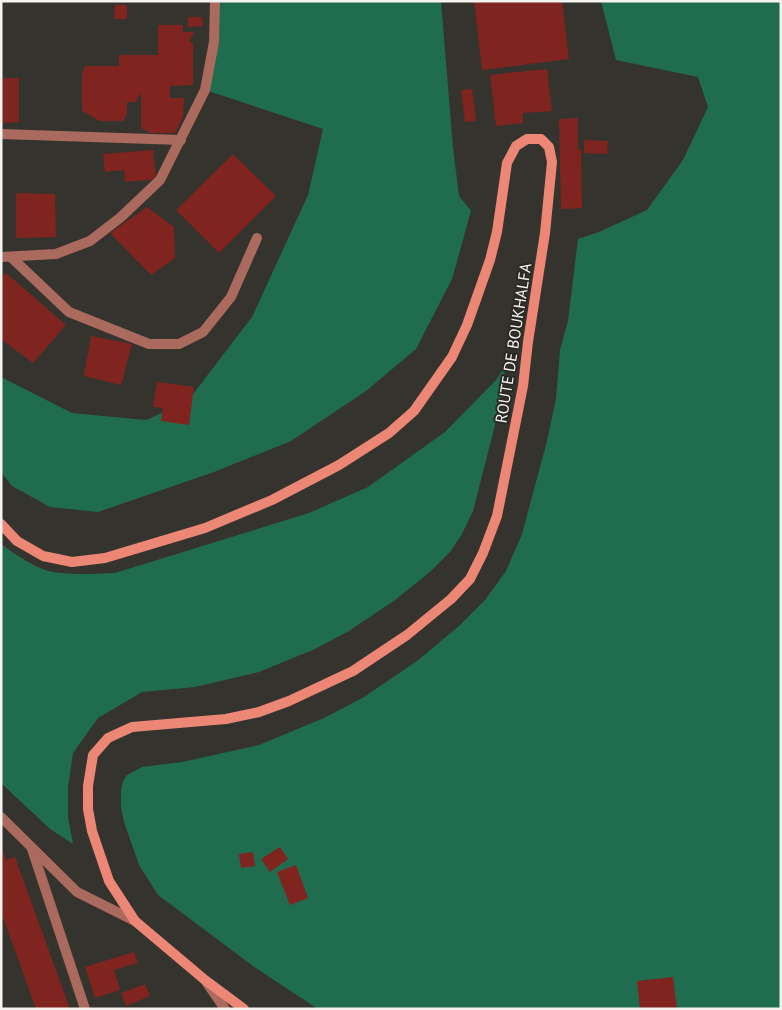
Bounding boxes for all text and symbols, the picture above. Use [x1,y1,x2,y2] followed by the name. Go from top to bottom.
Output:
[490,261,536,424] street label: ROUTE DE BOUKHALFA

